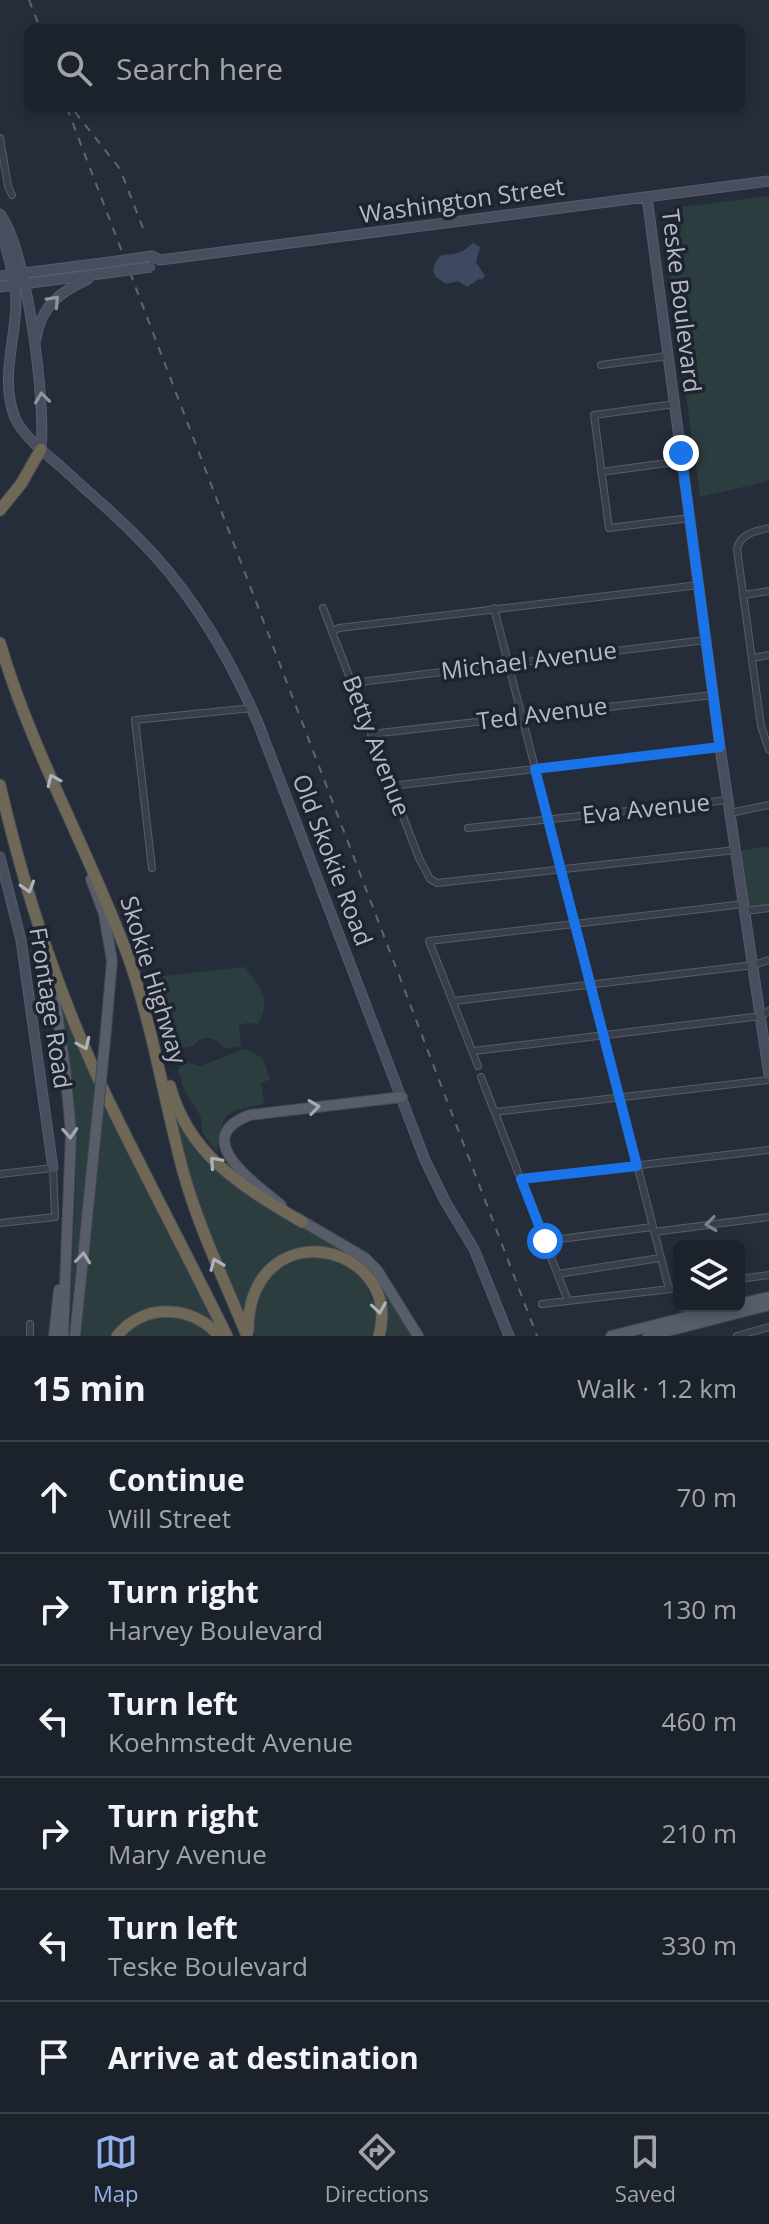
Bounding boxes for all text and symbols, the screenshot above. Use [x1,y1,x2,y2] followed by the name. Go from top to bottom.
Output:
[24,24,745,112] search box
[52,46,96,90] icon: search
[116,48,283,89] text: Search here
[357,169,566,230] street label: Washington Street
[655,207,710,394] street label: Teske Boulevard
[45,296,59,310] one-way arrow
[33,391,50,404] one-way arrow
[663,435,699,471] route end
[439,632,618,687] street label: Michael Avenue
[335,671,419,820] street label: Betty Avenue
[475,688,609,737] street label: Ted Avenue
[285,769,381,950] street label: Old Skokie Road
[47,774,63,789] one-way arrow
[580,784,711,831] street label: Eva Avenue
[19,880,35,894] one-way arrow
[113,892,196,1069] street label: Skokie Highway
[22,925,81,1091] street label: Frontage Road
[75,1035,91,1050] one-way arrow
[308,1099,321,1116] one-way arrow
[61,1127,78,1140] one-way arrow
[209,1157,224,1171] one-way arrow
[705,1215,718,1232] one-way arrow
[527,1223,563,1259] route start
[673,1240,745,1312] map controls
[673,1240,745,1312] button: layers
[74,1251,91,1264] one-way arrow
[209,1258,226,1272] one-way arrow
[370,1302,387,1315] one-way arrow
[32,1365,146,1411] text: 15 min
[577,1370,737,1406] text: Walk · 1.2 km
[108,1459,245,1500] text: Continue
[32,1475,76,1519] icon: ahead
[676,1479,737,1515] text: 70 m
[108,1500,231,1536] text: Will Street
[108,1571,259,1612] text: Turn right
[32,1587,76,1631] icon: right
[662,1591,737,1627] text: 130 m
[108,1612,323,1648] text: Harvey Boulevard
[108,1683,238,1724] text: Turn left
[32,1699,76,1743] icon: left
[662,1703,737,1739] text: 460 m
[108,1724,353,1760] text: Koehmstedt Avenue
[108,1795,259,1836] text: Turn right
[32,1811,76,1855] icon: right
[662,1815,737,1851] text: 210 m
[108,1836,267,1872] text: Mary Avenue
[108,1907,238,1948] text: Turn left
[32,1923,76,1967] icon: left
[662,1927,737,1963] text: 330 m
[108,1948,308,1984] text: Teske Boulevard
[32,2035,76,2079] icon: arrive
[108,2037,419,2078] text: Arrive at destination
[93,2130,139,2208] tab: Map
[325,2130,429,2208] tab: Directions
[615,2130,676,2208] tab: Saved

